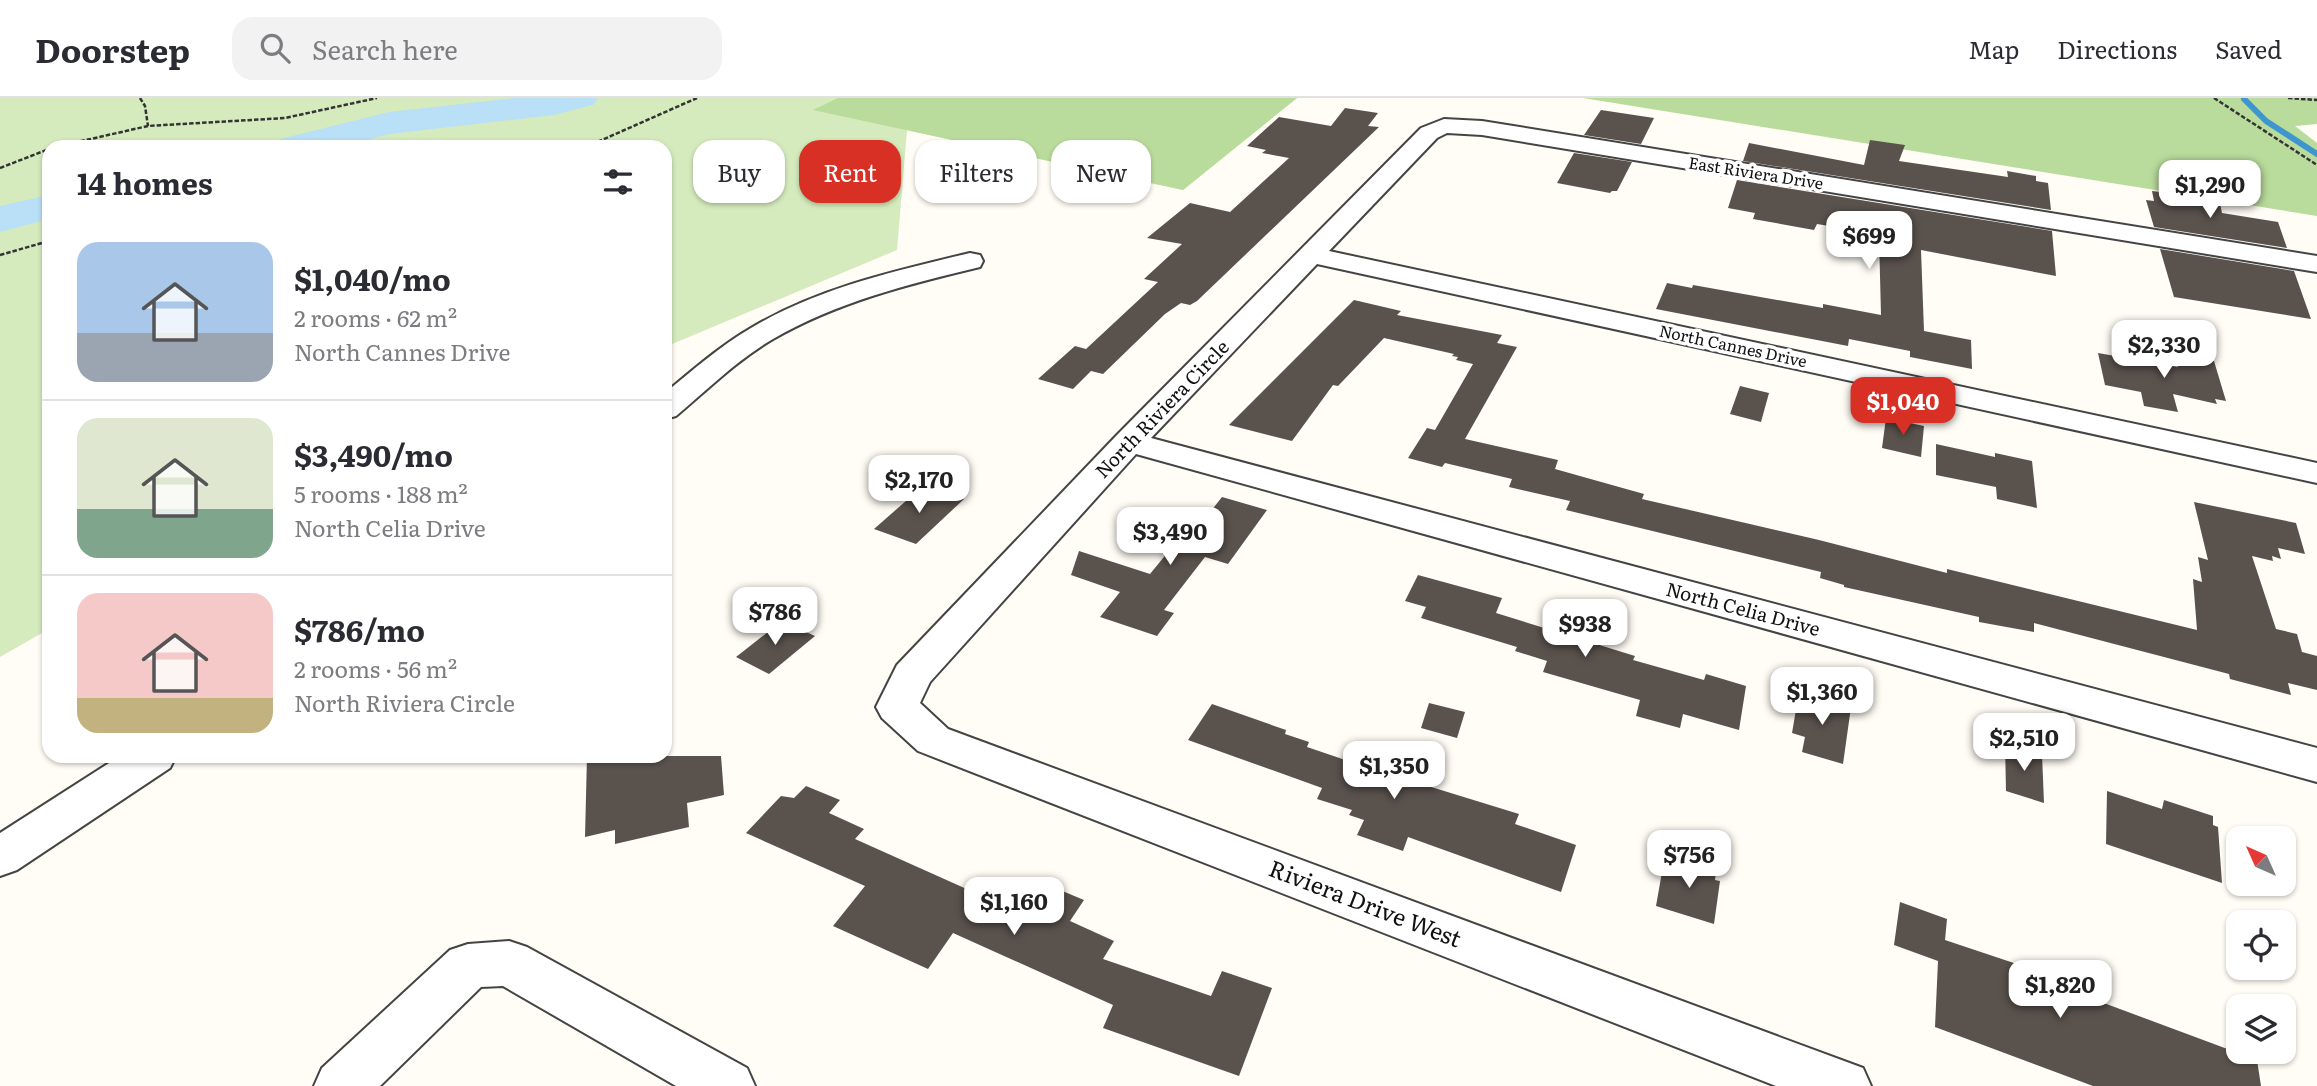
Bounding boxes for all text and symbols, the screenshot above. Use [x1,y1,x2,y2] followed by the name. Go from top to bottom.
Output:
[232,17,722,80] search box
[35,24,190,73] text: Doorstep
[256,29,294,67] icon: search
[312,29,458,68] text: Search here
[1968,31,2019,66] text: Map
[2057,31,2177,66] text: Directions
[2215,31,2282,66] text: Saved
[693,140,785,203] chip: Buy
[799,140,901,203] chip: Rent
[915,140,1037,203] chip: Filters
[1051,140,1151,203] chip: New
[1687,150,1825,195] street label: East Riviera Drive
[77,160,213,204] text: 14 homes
[2153,160,2267,220] pin: $1,290
[599,163,637,201] icon: filters
[2175,166,2245,200] text: $1,290
[1828,212,1910,271] pin: $699
[1842,217,1896,251] text: $699
[294,256,451,300] text: $1,040/mo
[133,270,217,354] icon: home
[294,300,457,334] text: 2 rooms · 62 m²
[1657,318,1809,372] street label: North Cannes Drive
[2107,320,2221,380] pin: $2,330
[2128,326,2200,360] text: $2,330
[1088,333,1235,484] street label: North Riviera Circle
[294,334,510,368] text: North Cannes Drive
[1846,378,1960,437] pin: $1,040
[1867,383,1939,417] text: $1,040
[294,432,453,476] text: $3,490/mo
[133,446,217,530] icon: home
[862,456,976,515] pin: $2,170
[884,461,954,495] text: $2,170
[294,476,468,510] text: 5 rooms · 188 m²
[1113,508,1227,567] pin: $3,490
[294,510,486,544] text: North Celia Drive
[1133,513,1207,547] text: $3,490
[1663,574,1824,642] street label: North Celia Drive
[734,588,816,647] pin: $786
[748,593,802,627] text: $786
[1544,600,1626,659] pin: $938
[1558,605,1612,639] text: $938
[294,607,425,651] text: $786/mo
[133,621,217,705] icon: home
[294,651,457,685] text: 2 rooms · 56 m²
[1765,668,1879,727] pin: $1,360
[1786,673,1858,707] text: $1,360
[294,685,515,719] text: North Riviera Circle
[1967,714,2081,773] pin: $2,510
[1989,719,2059,753] text: $2,510
[1337,742,1451,801] pin: $1,350
[1359,747,1429,781] text: $1,350
[2226,826,2296,896] north arrow
[2226,826,2296,1064] map controls
[1648,830,1730,890] pin: $756
[1663,836,1715,870] text: $756
[1265,850,1468,955] street label: Riviera Drive West
[957,878,1071,937] pin: $1,160
[980,883,1048,917] text: $1,160
[2226,910,2296,980] button: locate
[2003,960,2117,1020] pin: $1,820
[2025,966,2095,1000] text: $1,820
[2226,994,2296,1064] button: layers

